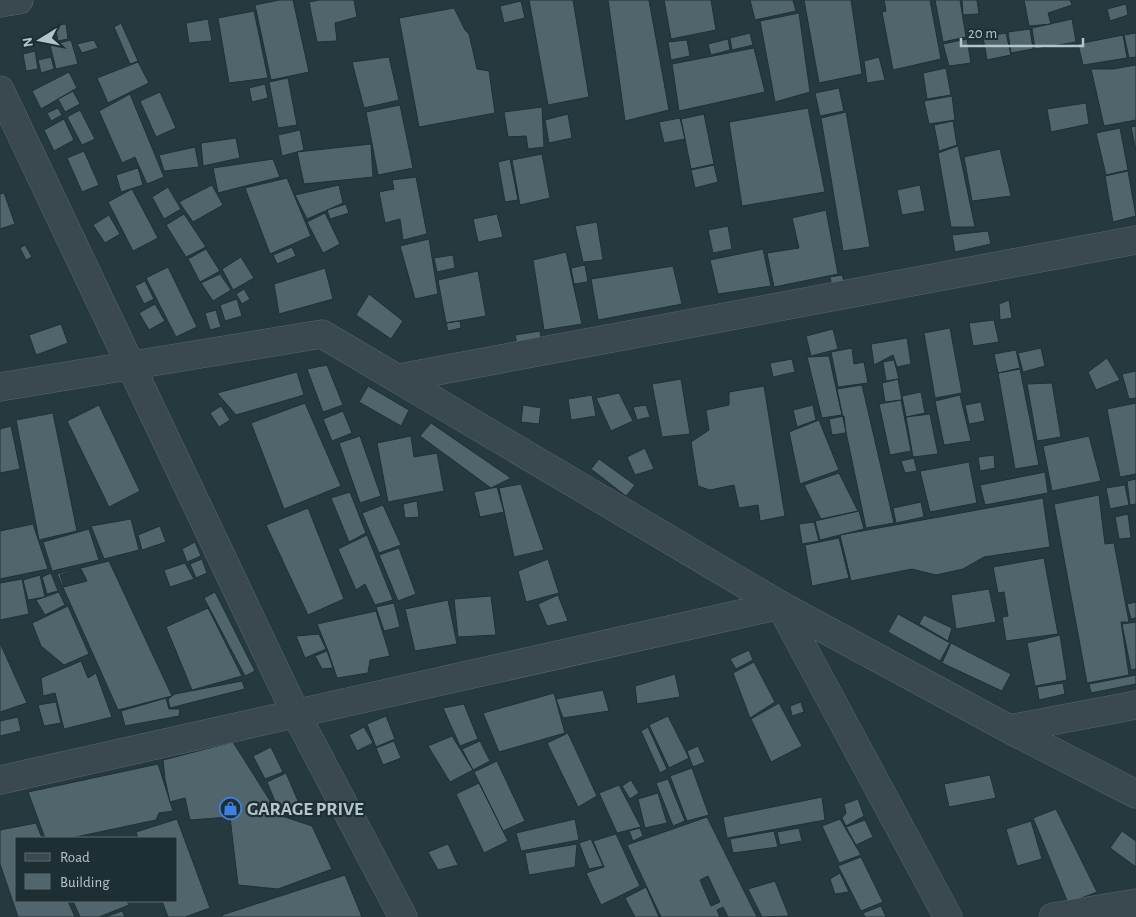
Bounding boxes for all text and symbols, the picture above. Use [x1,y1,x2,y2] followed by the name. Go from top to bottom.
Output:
[15,15,65,65] north arrow
[961,15,1084,47] scale bar
[968,26,997,41] text: 20 m
[20,36,36,48] text: N
[219,796,243,820] shop icon: GARAGE PRIVE
[247,800,364,819] place label: GARAGE PRIVE
[15,837,178,902] legend
[60,850,90,865] text: Road
[60,875,110,890] text: Building

